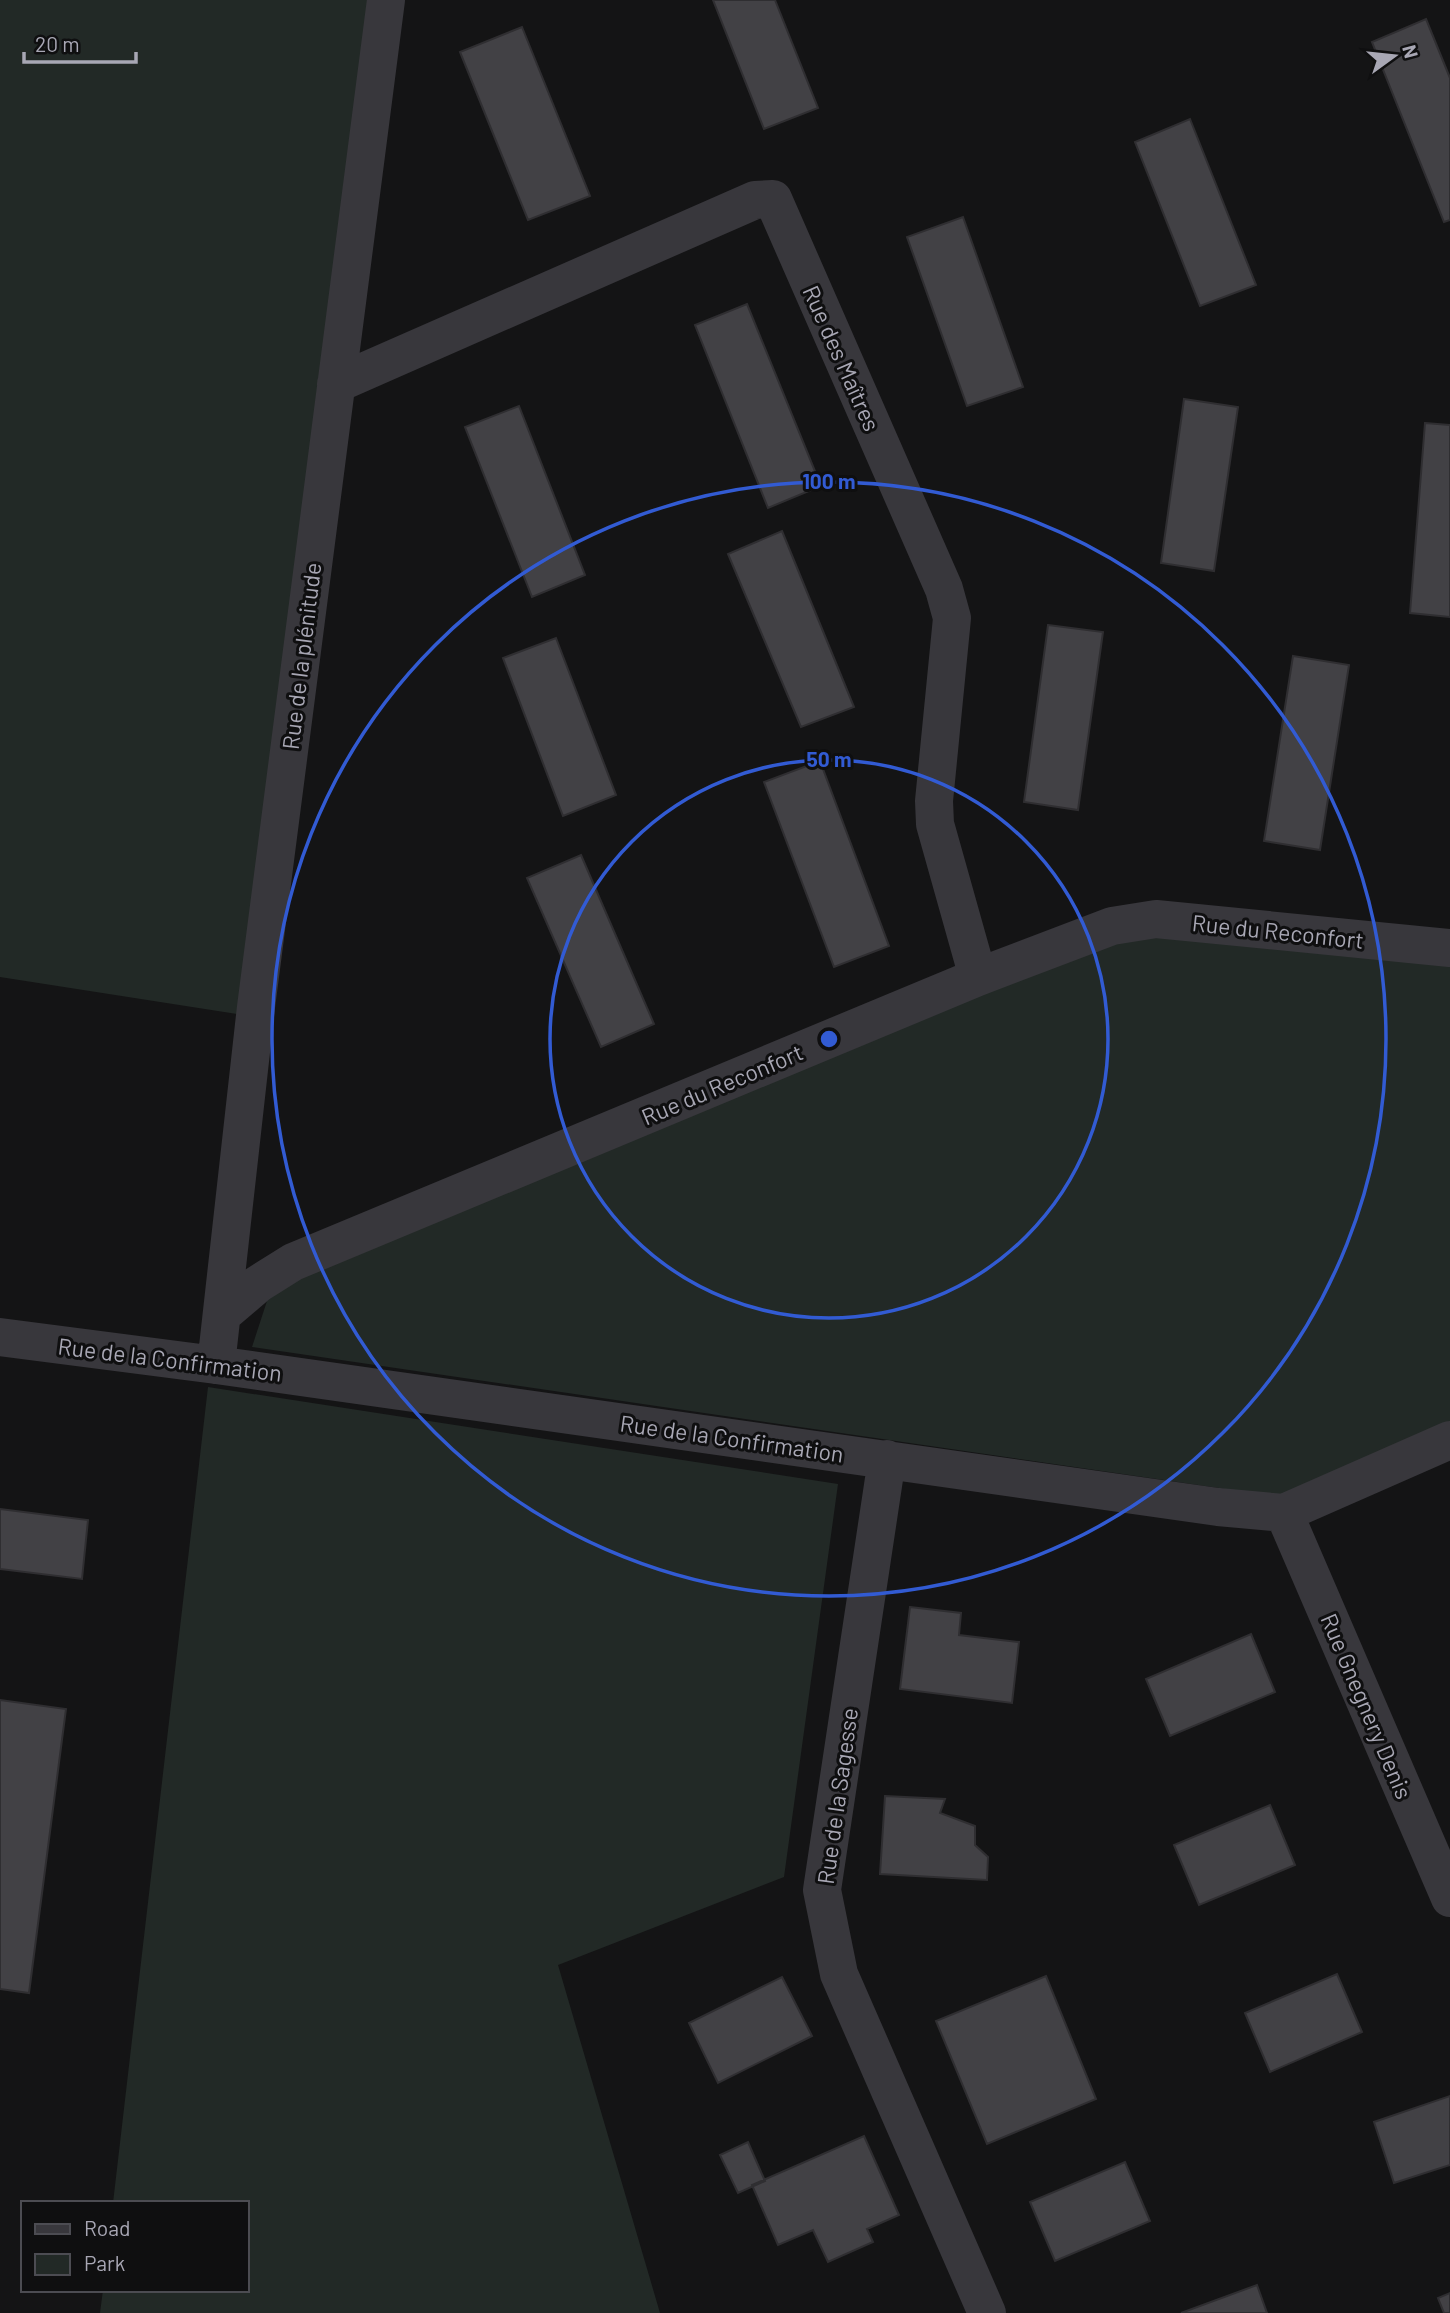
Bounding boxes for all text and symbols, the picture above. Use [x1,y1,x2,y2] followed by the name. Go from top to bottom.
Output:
[24,21,136,65] scale bar
[1359,21,1429,91] north arrow
[35,31,80,56] text: 20 m
[1398,42,1424,61] text: N
[797,281,887,435] street label: Rue des Maîtres
[802,468,856,493] text: 100 m
[276,561,326,751] street label: Rue de la plénitude
[806,746,852,771] text: 50 m
[1191,908,1365,954] street label: Rue du Reconfort
[817,1027,841,1051] centre of rings
[637,1037,807,1131] street label: Rue du Reconfort
[56,1331,284,1387] street label: Rue de la Confirmation
[618,1408,846,1468] street label: Rue de la Confirmation
[1315,1609,1419,1803] street label: Rue Gnegnery Denis
[811,1706,863,1886] street label: Rue de la Sagesse
[21,2201,248,2292] legend
[84,2215,130,2240] text: Road
[84,2250,125,2275] text: Park

